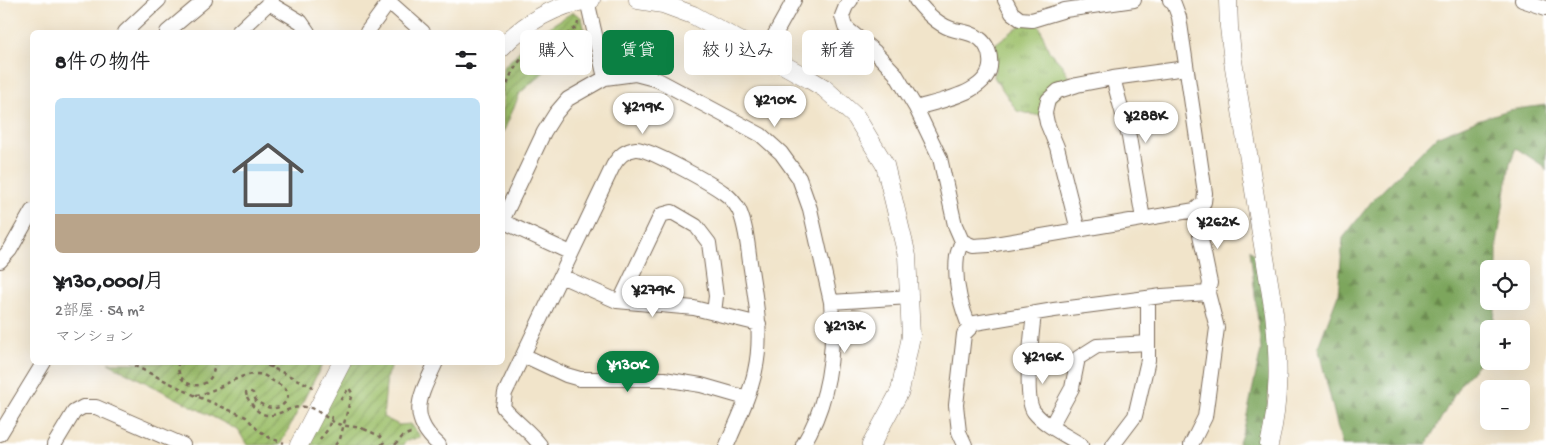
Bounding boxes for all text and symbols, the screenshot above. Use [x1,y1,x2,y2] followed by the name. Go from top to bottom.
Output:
[520,30,592,75] chip: 購入
[602,30,674,75] chip: 賃貸
[684,30,792,75] chip: 絞り込み
[802,30,874,75] chip: 新着
[452,46,480,74] icon: filters
[55,52,151,77] text: 8件の物件
[740,86,810,128] pin: ¥210K
[608,92,678,135] pin: ¥219K
[755,92,795,111] text: ¥210K
[624,99,662,118] text: ¥219K
[1111,102,1181,144] pin: ¥288K
[1125,108,1167,127] text: ¥288K
[223,130,313,220] icon: home
[1183,208,1253,250] pin: ¥262K
[1198,214,1238,233] text: ¥262K
[1480,260,1530,430] map controls
[1480,260,1530,310] button: locate
[55,271,164,296] text: ¥130,000/月
[618,276,688,318] pin: ¥279K
[633,282,673,301] text: ¥279K
[55,303,145,322] text: 2部屋 · 54 m²
[810,312,880,354] pin: ¥213K
[826,318,864,337] text: ¥213K
[1480,320,1530,370] button: +
[55,329,134,348] text: マンション
[1008,342,1078,385] pin: ¥216K
[1024,349,1062,368] text: ¥216K
[593,350,663,393] pin: ¥130K
[608,357,648,376] text: ¥130K
[1480,380,1530,430] button: −

